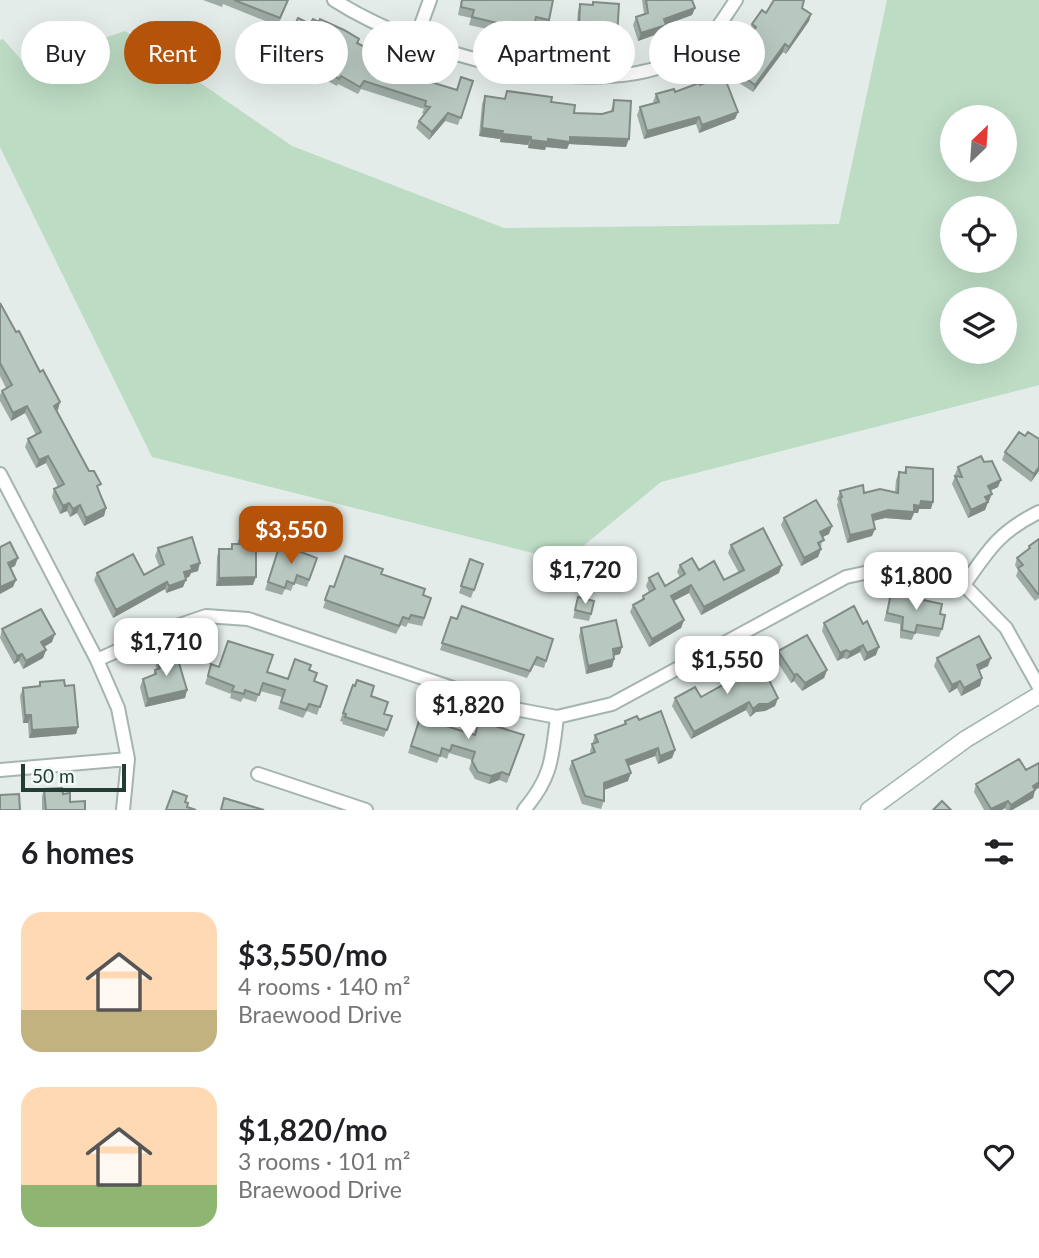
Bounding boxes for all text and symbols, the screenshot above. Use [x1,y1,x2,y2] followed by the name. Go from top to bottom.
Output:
[21,21,110,84] chip: Buy
[124,21,221,84] chip: Rent
[235,21,348,84] chip: Filters
[362,21,459,84] chip: New
[473,21,635,84] chip: Apartment
[649,21,765,84] chip: House
[940,105,1017,182] north arrow
[940,105,1017,364] map controls
[940,196,1017,273] button: locate
[940,287,1017,364] button: layers
[234,506,348,566] pin: $3,550
[255,515,327,543] text: $3,550
[528,546,642,606] pin: $1,720
[859,552,973,612] pin: $1,800
[549,555,621,583] text: $1,720
[880,561,952,589] text: $1,800
[109,618,223,678] pin: $1,710
[130,627,202,655] text: $1,710
[670,636,784,696] pin: $1,550
[691,645,763,673] text: $1,550
[411,682,525,741] pin: $1,820
[432,690,504,718] text: $1,820
[21,761,126,793] scale bar
[32,764,75,787] text: 50 m
[980,833,1018,871] icon: filters
[21,834,134,870] text: 6 homes
[238,936,387,972] text: $3,550/mo
[77,940,161,1024] icon: home
[980,963,1018,1001] icon: heart
[238,972,410,1000] text: 4 rooms · 140 m²
[238,1000,402,1028] text: Braewood Drive
[238,1111,387,1147] text: $1,820/mo
[77,1115,161,1199] icon: home
[980,1138,1018,1176] icon: heart
[238,1147,410,1175] text: 3 rooms · 101 m²
[238,1175,402,1203] text: Braewood Drive

